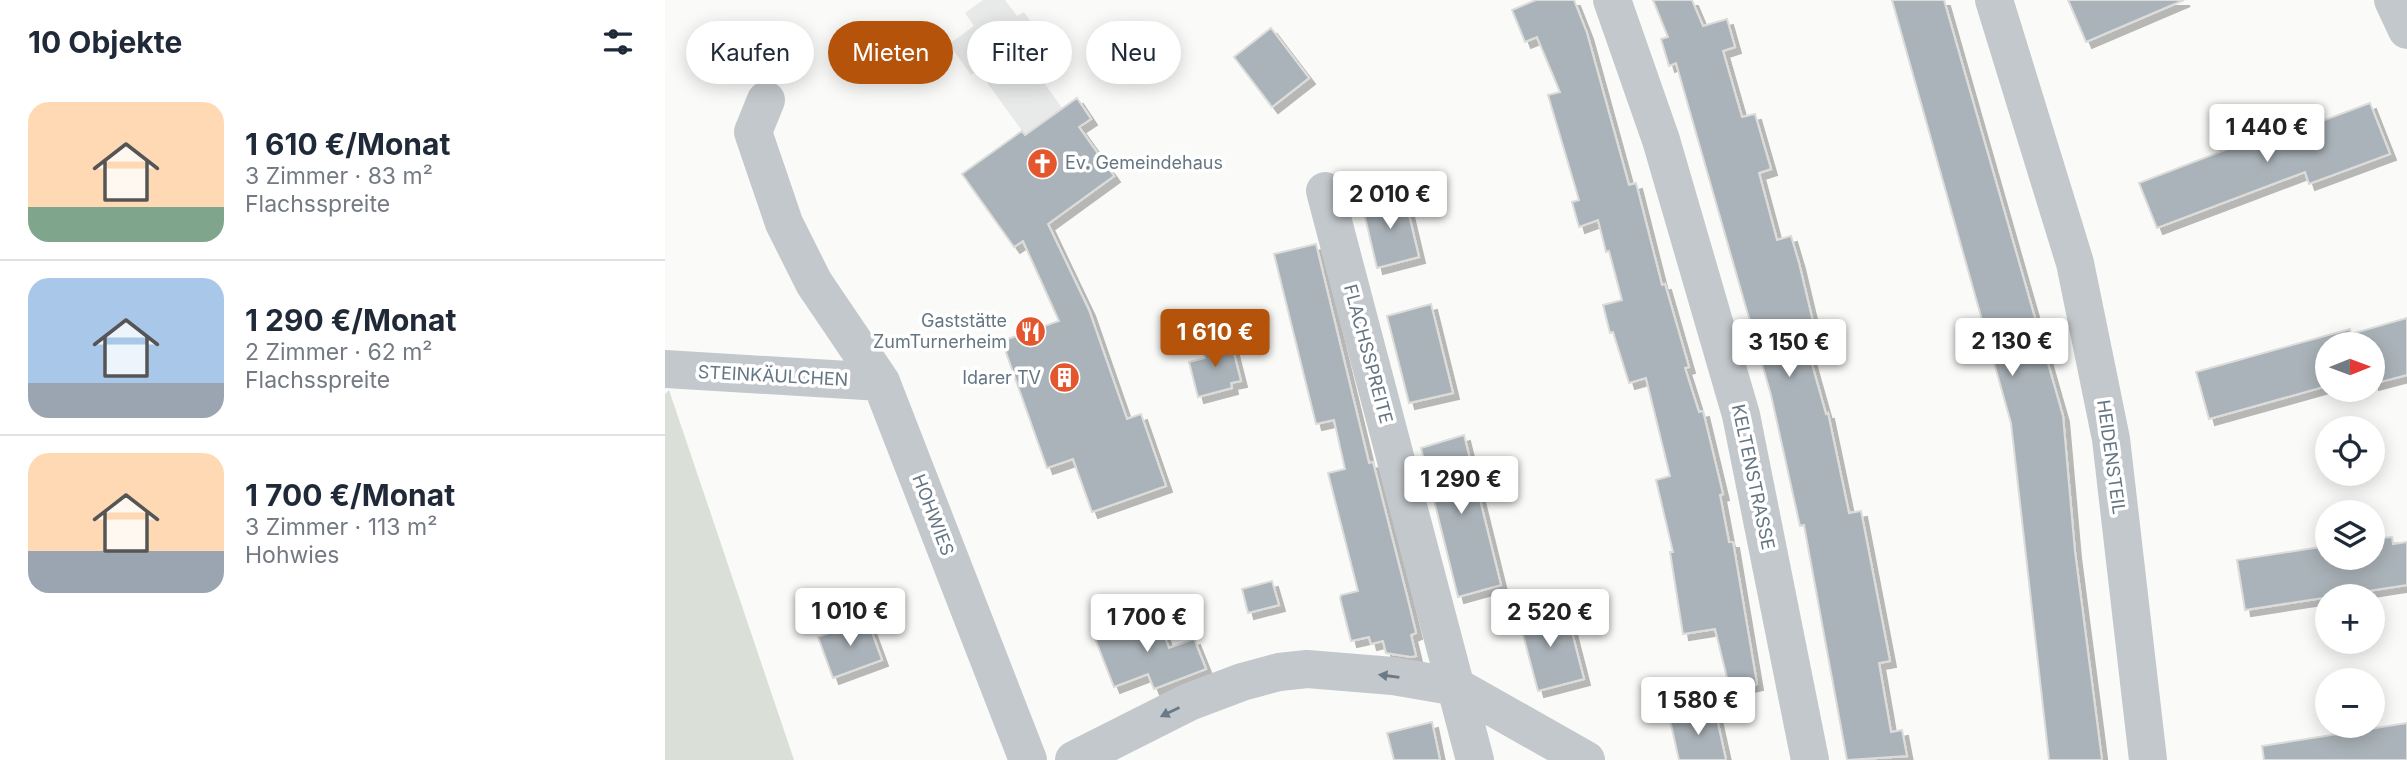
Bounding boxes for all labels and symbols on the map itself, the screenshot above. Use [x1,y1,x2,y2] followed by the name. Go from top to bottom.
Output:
[2202,104,2332,164] pin: 1 440 €
[1025,146,1059,180] church icon: Ev. Gemeindehaus
[1065,152,1223,173] place label: Ev. Gemeindehaus
[1325,172,1455,231] pin: 2 010 €
[1340,282,1397,426] street label: FLACHSSPREITE
[873,310,1007,352] place label: Gaststätte ZumTurnerheim
[1150,310,1280,369] pin: 1 610 €
[1013,314,1047,348] restaurant icon: Gaststätte ZumTurnerheim
[1947,318,2077,378] pin: 2 130 €
[1724,320,1854,379] pin: 3 150 €
[2315,332,2385,402] north arrow
[697,360,849,390] street label: STEINKÄULCHEN
[1047,361,1081,395] building icon: Idarer TV
[962,367,1041,388] place label: Idarer TV
[2093,398,2130,516] street label: HEIDENSTEIL
[1728,402,1779,552] street label: KELTENSTRASSE
[1396,456,1526,516] pin: 1 290 €
[908,471,959,558] street label: HOHWIES
[785,588,915,648] pin: 1 010 €
[1485,590,1615,649] pin: 2 520 €
[1082,594,1212,654] pin: 1 700 €
[1378,670,1400,681] one-way arrow
[1633,678,1763,737] pin: 1 580 €
[1160,706,1180,717] one-way arrow

